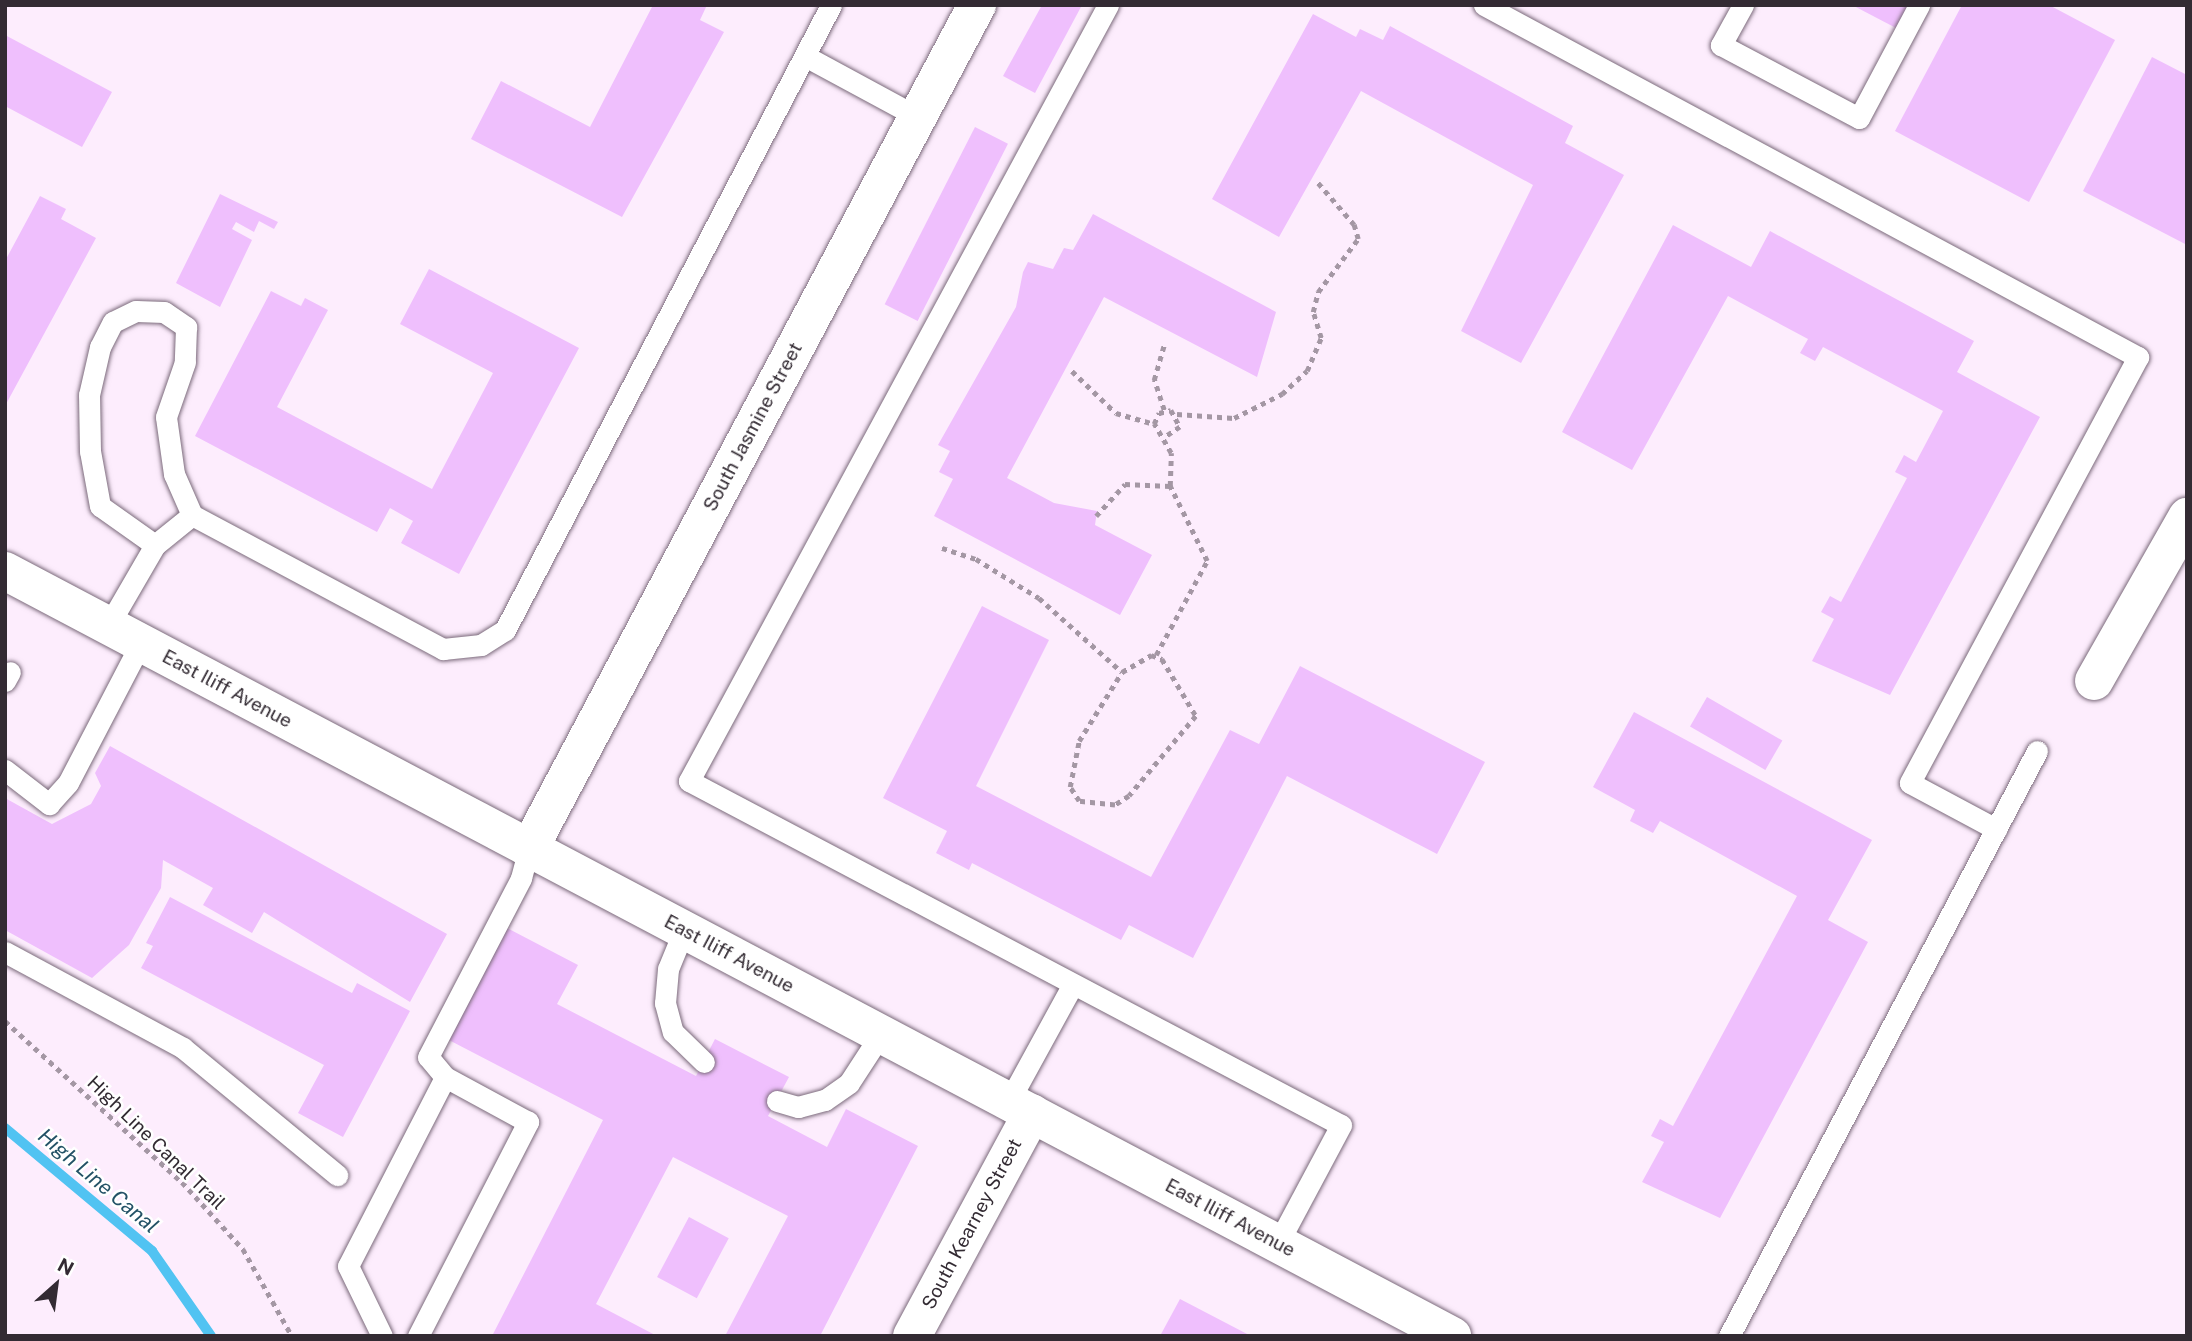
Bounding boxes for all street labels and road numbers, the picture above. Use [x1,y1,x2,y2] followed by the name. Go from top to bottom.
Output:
[699,339,807,515] street label: South Jasmine Street
[158,645,296,733] street label: East Iliff Avenue
[660,910,798,998] street label: East Iliff Avenue
[82,1071,230,1215] street label: High Line Canal Trail
[917,1135,1027,1313] street label: South Kearney Street
[1161,1174,1299,1262] street label: East Iliff Avenue

